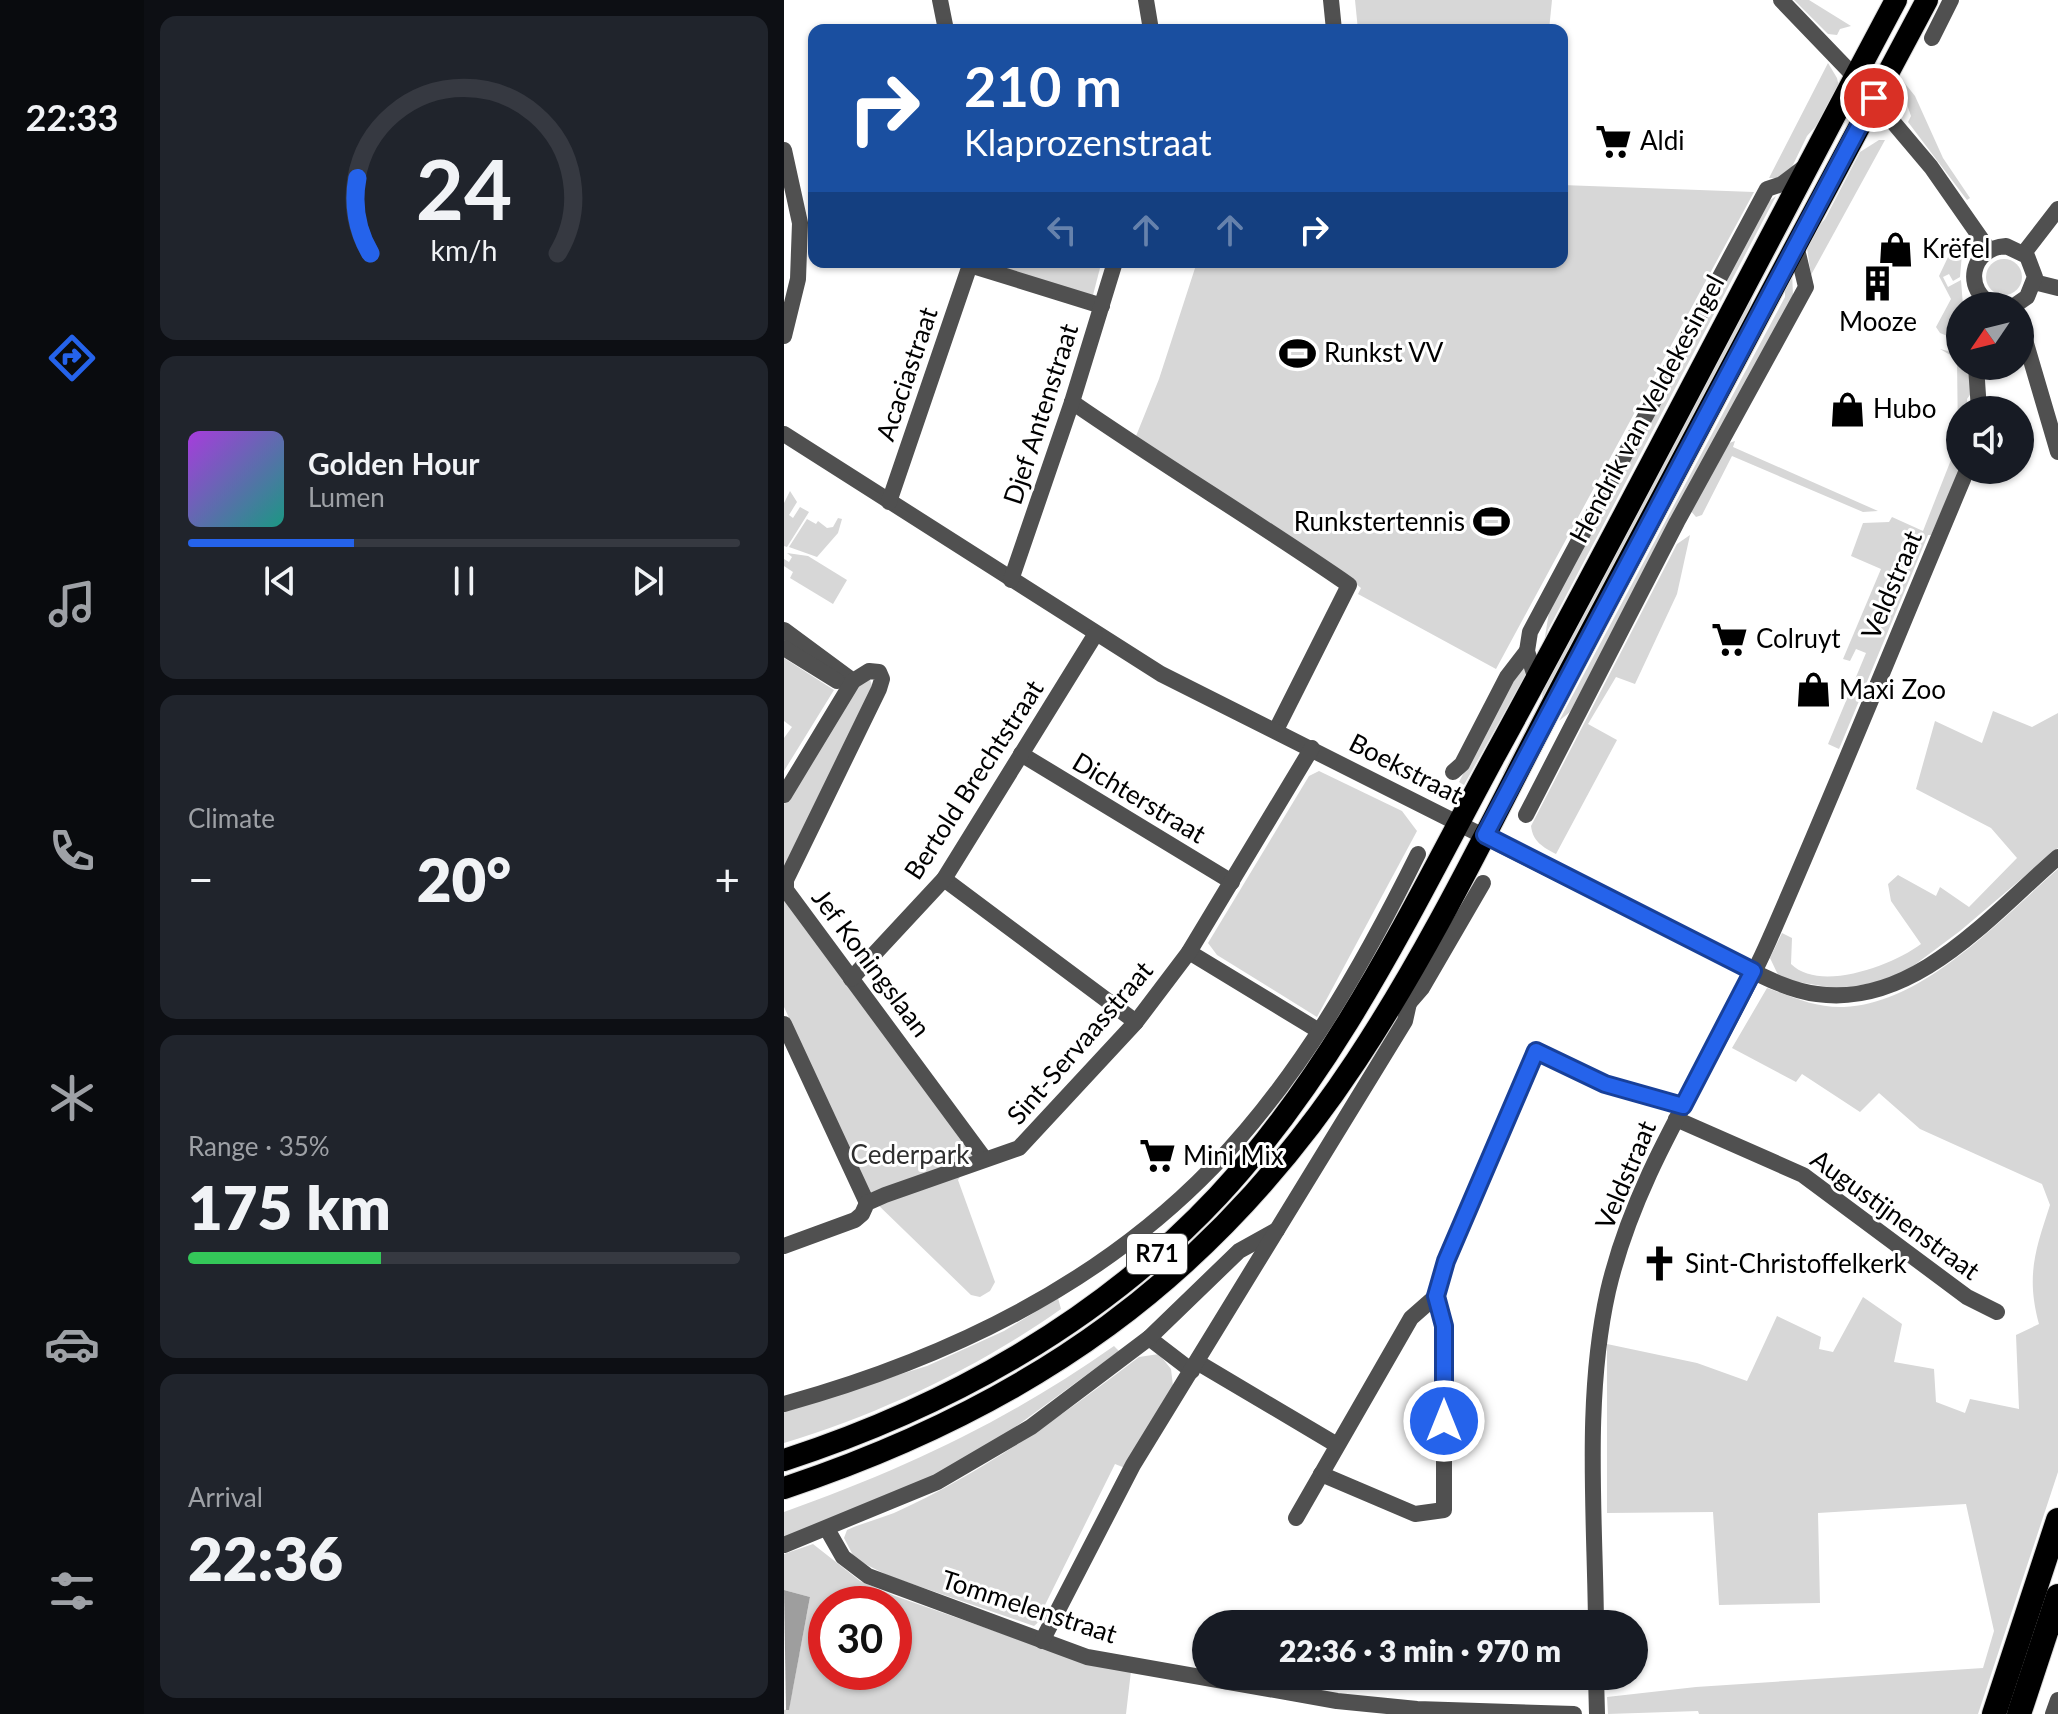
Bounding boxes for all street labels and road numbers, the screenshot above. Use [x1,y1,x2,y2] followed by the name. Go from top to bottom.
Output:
[1562,269,1730,548] street label: Hendrik van Veldekesingel
[868,302,944,445] street label: Acaciastraat
[996,319,1085,508] street label: Djef Antenstraat
[1854,525,1929,644] street label: Veldstraat
[897,673,1050,885] street label: Bertold Brechtstraat
[1344,726,1469,811] street label: Boekstraat
[1067,745,1212,850] street label: Dichterstraat
[806,882,938,1043] street label: Jef Koningslaan
[1000,954,1159,1131] street label: Sint-Servaasstraat
[1588,1115,1663,1234] street label: Veldstraat
[1805,1142,1987,1287] street label: Augustijnenstraat
[1127,1234,1187,1274] road number: R71
[938,1563,1122,1650] street label: Tommelenstraat

